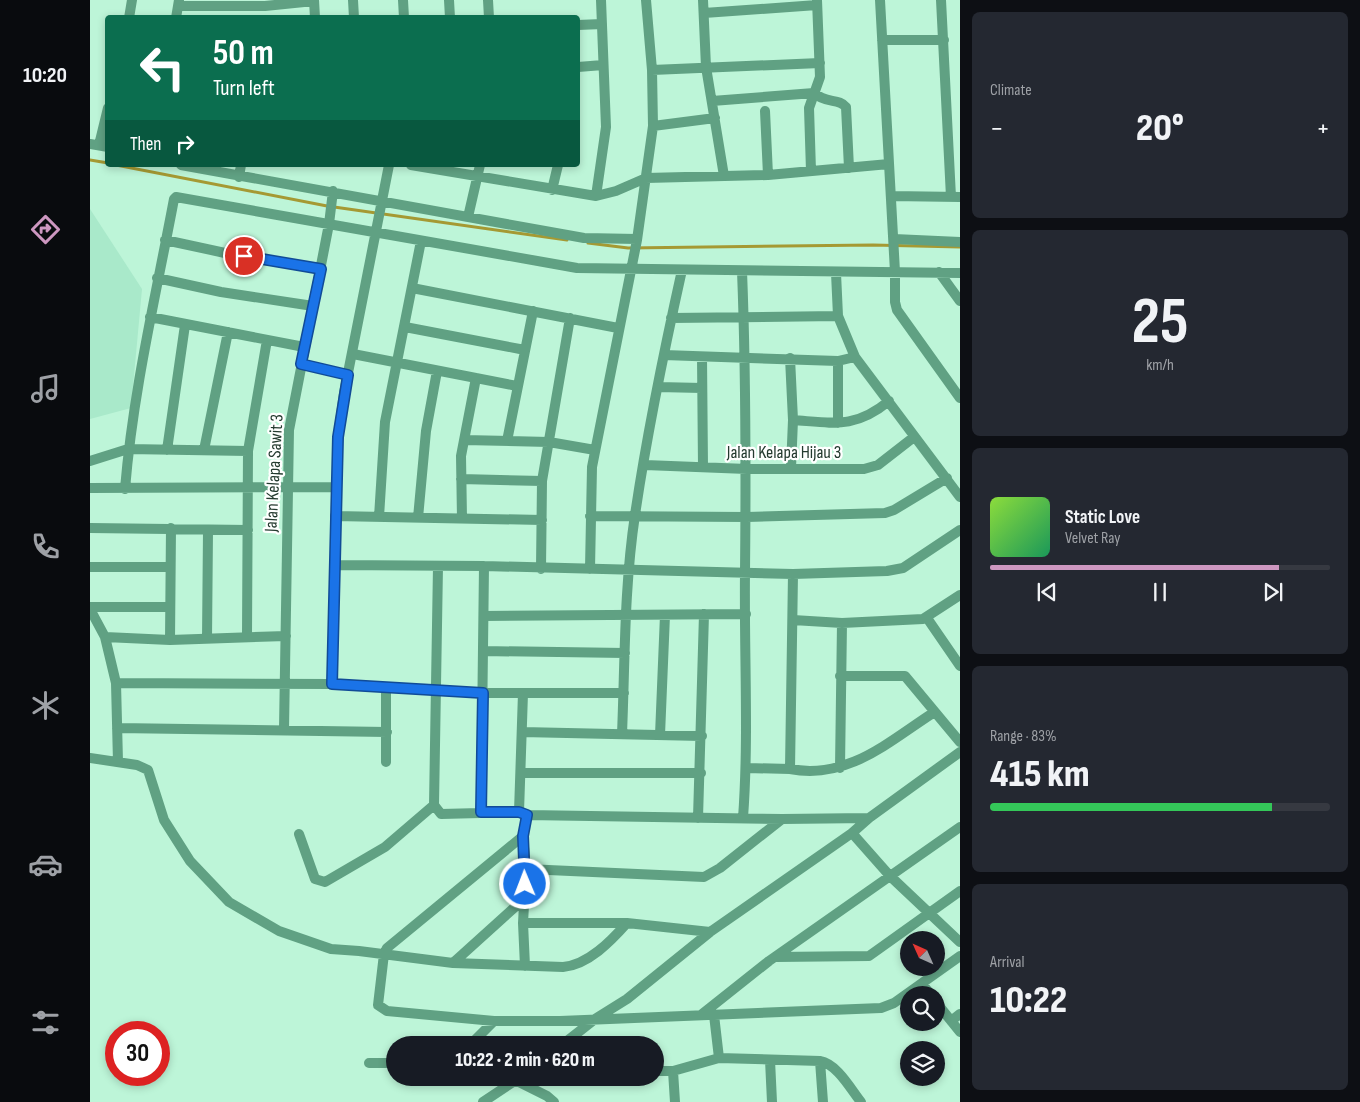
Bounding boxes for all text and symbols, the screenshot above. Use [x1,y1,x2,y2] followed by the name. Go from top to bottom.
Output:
[213,32,274,75] text: 50 m
[130,35,195,100] icon: left
[23,62,67,89] text: 10:20
[213,75,275,102] text: Turn left
[990,81,1032,100] text: Climate
[1136,106,1184,151] text: 20°
[990,112,1004,145] text: −
[1316,112,1330,145] text: +
[171,130,199,158] icon: right
[130,133,161,156] text: Then
[28,212,63,247] icon: directions
[223,235,265,277] pin
[230,242,258,270] icon: arrive
[1131,284,1189,362] text: 25
[1146,356,1174,375] text: km/h
[28,371,63,406] icon: music
[260,414,288,533] street label: Jalan Kelapa Sawit 3
[726,442,841,463] street label: Jalan Kelapa Hijau 3
[1065,506,1140,529] text: Static Love
[28,529,63,564] icon: phone
[1065,529,1120,548] text: Velvet Ray
[1033,578,1061,606] icon: previous
[1146,578,1174,606] icon: pause
[1259,578,1287,606] icon: next
[28,688,63,723] icon: climate
[990,727,1057,746] text: Range · 83%
[990,752,1090,797] text: 415 km
[28,847,63,882] icon: car
[498,857,550,909] position arrow
[900,931,945,976] north arrow
[900,931,945,1086] map controls
[990,953,1024,972] text: Arrival
[990,978,1067,1023] text: 10:22
[900,986,945,1031] button: search
[28,1005,63,1040] icon: filters
[105,1021,170,1086] speed limit sign: 30
[900,1041,945,1086] button: layers
[455,1049,595,1072] text: 10:22 · 2 min · 620 m

